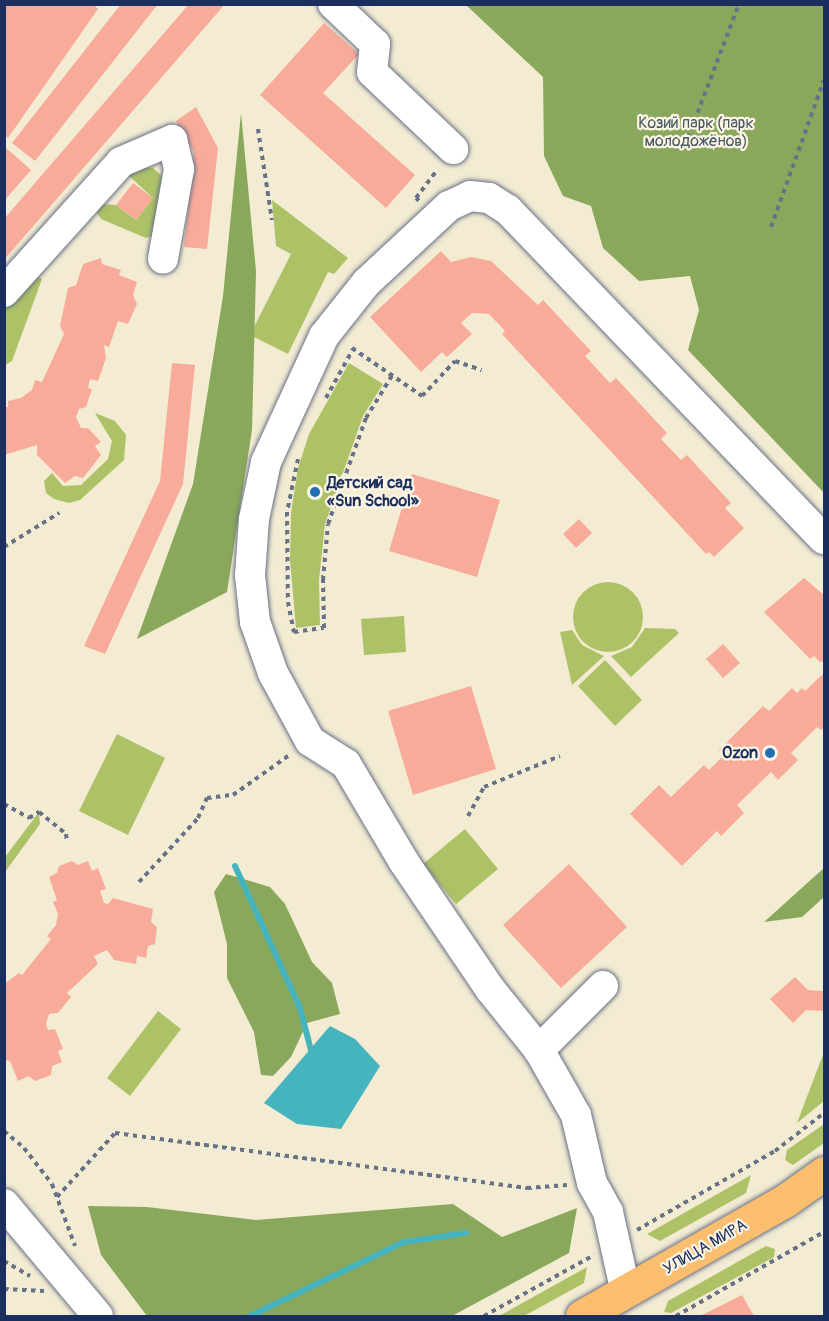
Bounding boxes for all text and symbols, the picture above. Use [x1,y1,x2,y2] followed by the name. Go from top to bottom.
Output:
[638,113,754,151] park label: Козий парк (парк молодожёнов)
[327,473,419,511] place label: Детский сад «Sun School»
[308,485,322,499] marker: Детский сад «Sun School»
[722,743,758,763] place label: Ozon
[763,746,777,760] marker: Ozon
[660,1215,750,1279] street label: УЛИЦА МИРА

